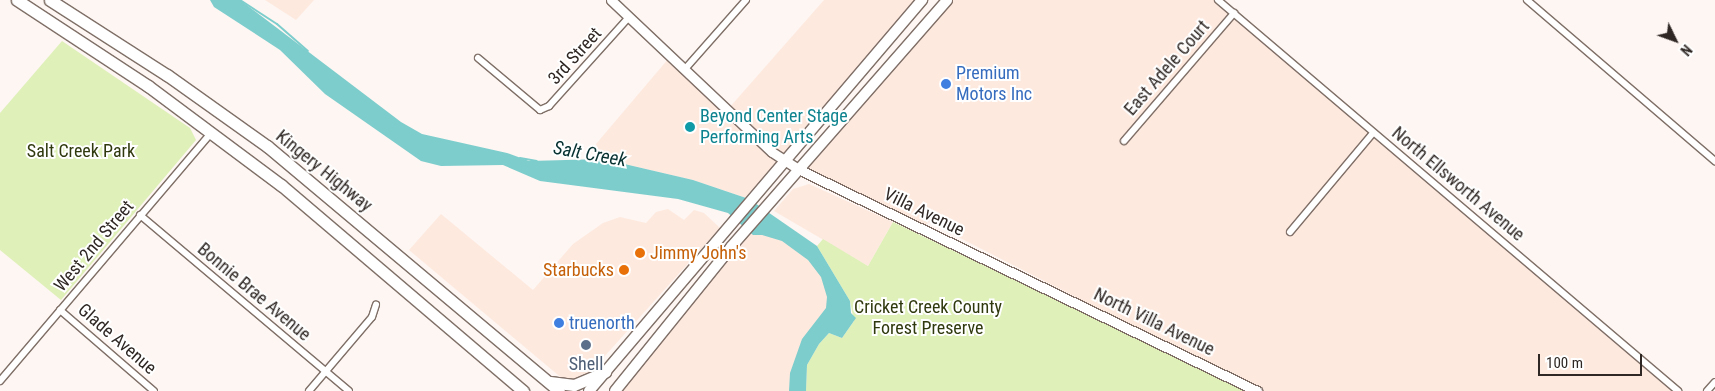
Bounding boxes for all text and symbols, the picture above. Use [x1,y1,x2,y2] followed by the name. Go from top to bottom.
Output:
[1650,15,1700,65] north arrow
[1120,16,1214,120] street label: East Adele Court
[544,23,606,89] street label: 3rd Street
[1677,41,1695,59] text: N
[956,63,1032,106] place label: Premium Motors Inc
[940,78,952,90] marker: Premium Motors Inc
[700,106,848,148] place label: Beyond Center Stage Performing Arts
[684,121,696,133] marker: Beyond Center Stage Performing Arts
[1387,122,1529,246] street label: North Ellsworth Avenue
[271,126,377,216] street label: Kingery Highway
[552,136,628,172] water label: Salt Creek
[27,140,135,162] park label: Salt Creek Park
[880,183,968,241] street label: Villa Avenue
[50,196,138,296] street label: West 2nd Street
[193,238,315,346] street label: Bonnie Brae Avenue
[650,242,746,264] place label: Jimmy John's
[634,247,646,259] marker: Jimmy John's
[543,259,614,281] place label: Starbucks
[618,264,630,276] marker: Starbucks
[1090,284,1218,360] street label: North Villa Avenue
[854,297,1002,340] park label: Cricket Creek County Forest Preserve
[73,299,161,379] street label: Glade Avenue
[569,312,635,334] place label: truenorth
[553,317,565,329] marker: truenorth
[580,339,592,351] marker: Shell
[1540,344,1644,376] scale bar
[569,353,603,375] place label: Shell
[1546,354,1583,372] text: 100 m

